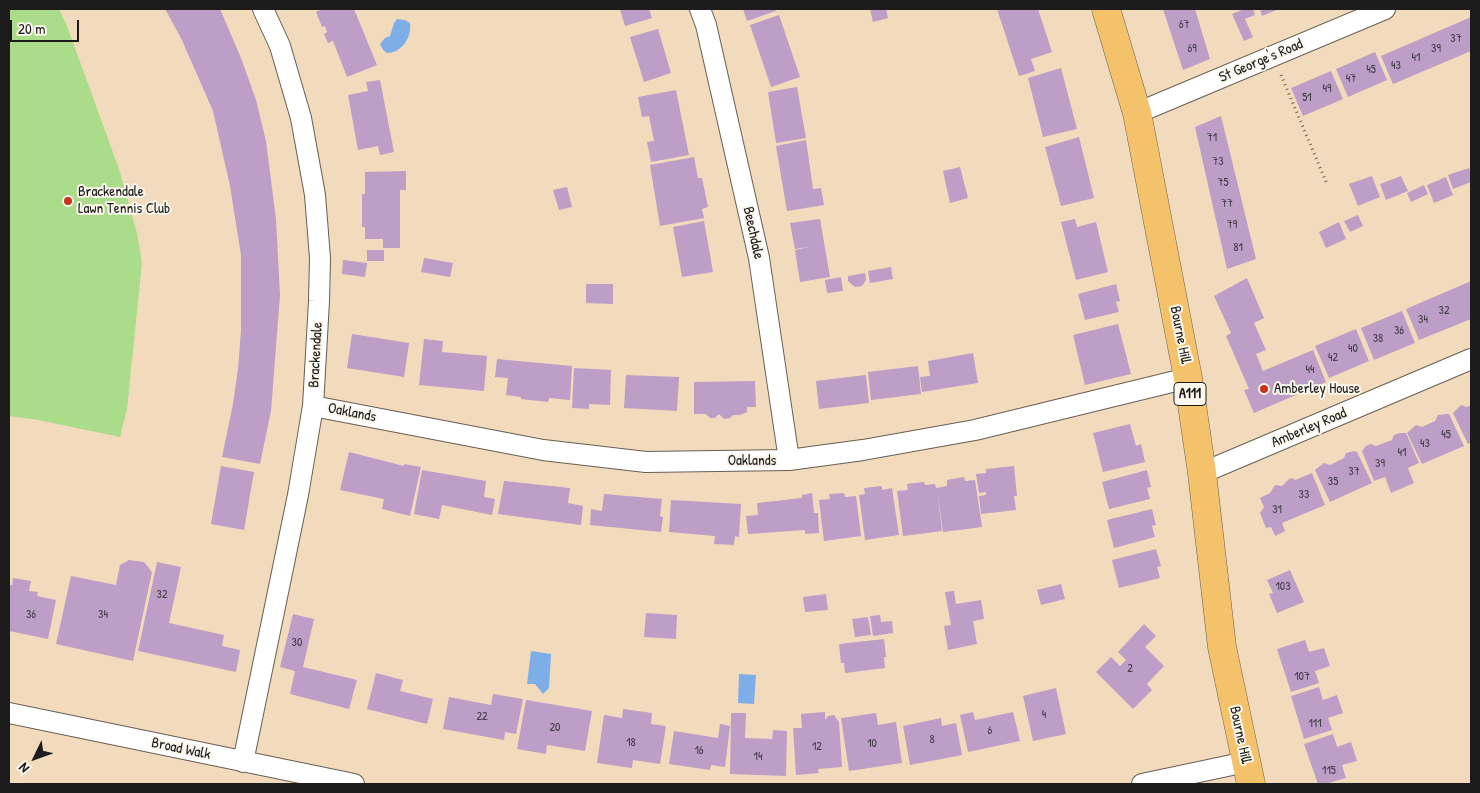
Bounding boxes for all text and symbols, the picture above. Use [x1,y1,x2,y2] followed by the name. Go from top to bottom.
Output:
[12,10,81,42] scale bar
[18,18,45,39] text: 20 m
[1179,18,1189,32] house number: 67
[1450,32,1462,46] house number: 37
[1216,35,1306,87] street label: St George's Road
[1187,42,1197,56] house number: 69
[1431,42,1441,56] house number: 39
[1412,51,1420,65] house number: 41
[1391,59,1401,73] house number: 43
[1366,63,1376,77] house number: 45
[1346,72,1356,86] house number: 47
[1323,82,1331,96] house number: 49
[1302,91,1312,105] house number: 51
[1207,131,1217,145] house number: 71
[1212,155,1224,169] house number: 73
[1217,176,1229,190] house number: 75
[78,183,170,218] place label: Brackendale Lawn Tennis Club
[62,195,74,207] marker: Brackendale Lawn Tennis Club
[1221,197,1233,211] house number: 77
[739,205,767,261] street label: Beechdale
[1227,218,1237,232] house number: 79
[1233,241,1243,255] house number: 81
[1439,304,1449,318] house number: 32
[1166,305,1194,365] street label: Bourne Hill
[1418,313,1428,327] house number: 34
[305,322,327,388] street label: Brackendale
[1394,324,1404,338] house number: 36
[1373,332,1383,346] house number: 38
[1348,342,1358,356] house number: 40
[1328,351,1338,365] house number: 42
[1306,363,1314,377] house number: 44
[1274,380,1360,398] place label: Amberley House
[1174,382,1206,406] road number: A111
[1258,383,1270,395] marker: Amberley House
[326,400,378,426] street label: Oaklands
[1269,404,1349,452] street label: Amberley Road
[1441,428,1451,442] house number: 45
[1420,437,1430,451] house number: 43
[1398,446,1406,460] house number: 41
[728,452,776,470] street label: Oaklands
[1375,457,1385,471] house number: 39
[1348,465,1360,479] house number: 37
[1328,475,1338,489] house number: 35
[1299,488,1309,502] house number: 33
[1272,503,1282,517] house number: 31
[1275,580,1291,594] house number: 103
[157,588,167,602] house number: 32
[26,608,36,622] house number: 36
[98,608,108,622] house number: 34
[292,636,302,650] house number: 30
[1127,662,1133,676] house number: 2
[1294,670,1310,684] house number: 107
[1225,705,1255,765] street label: Bourne Hill
[1042,708,1046,722] house number: 4
[476,710,488,724] house number: 22
[1308,717,1322,731] house number: 111
[550,721,560,735] house number: 20
[988,724,992,738] house number: 6
[10,733,60,783] north arrow
[929,733,935,747] house number: 8
[150,734,212,764] street label: Broad Walk
[626,736,636,750] house number: 18
[867,737,877,751] house number: 10
[812,740,822,754] house number: 12
[694,744,704,758] house number: 16
[754,750,762,764] house number: 14
[14,759,33,778] text: N
[1322,764,1336,778] house number: 115

